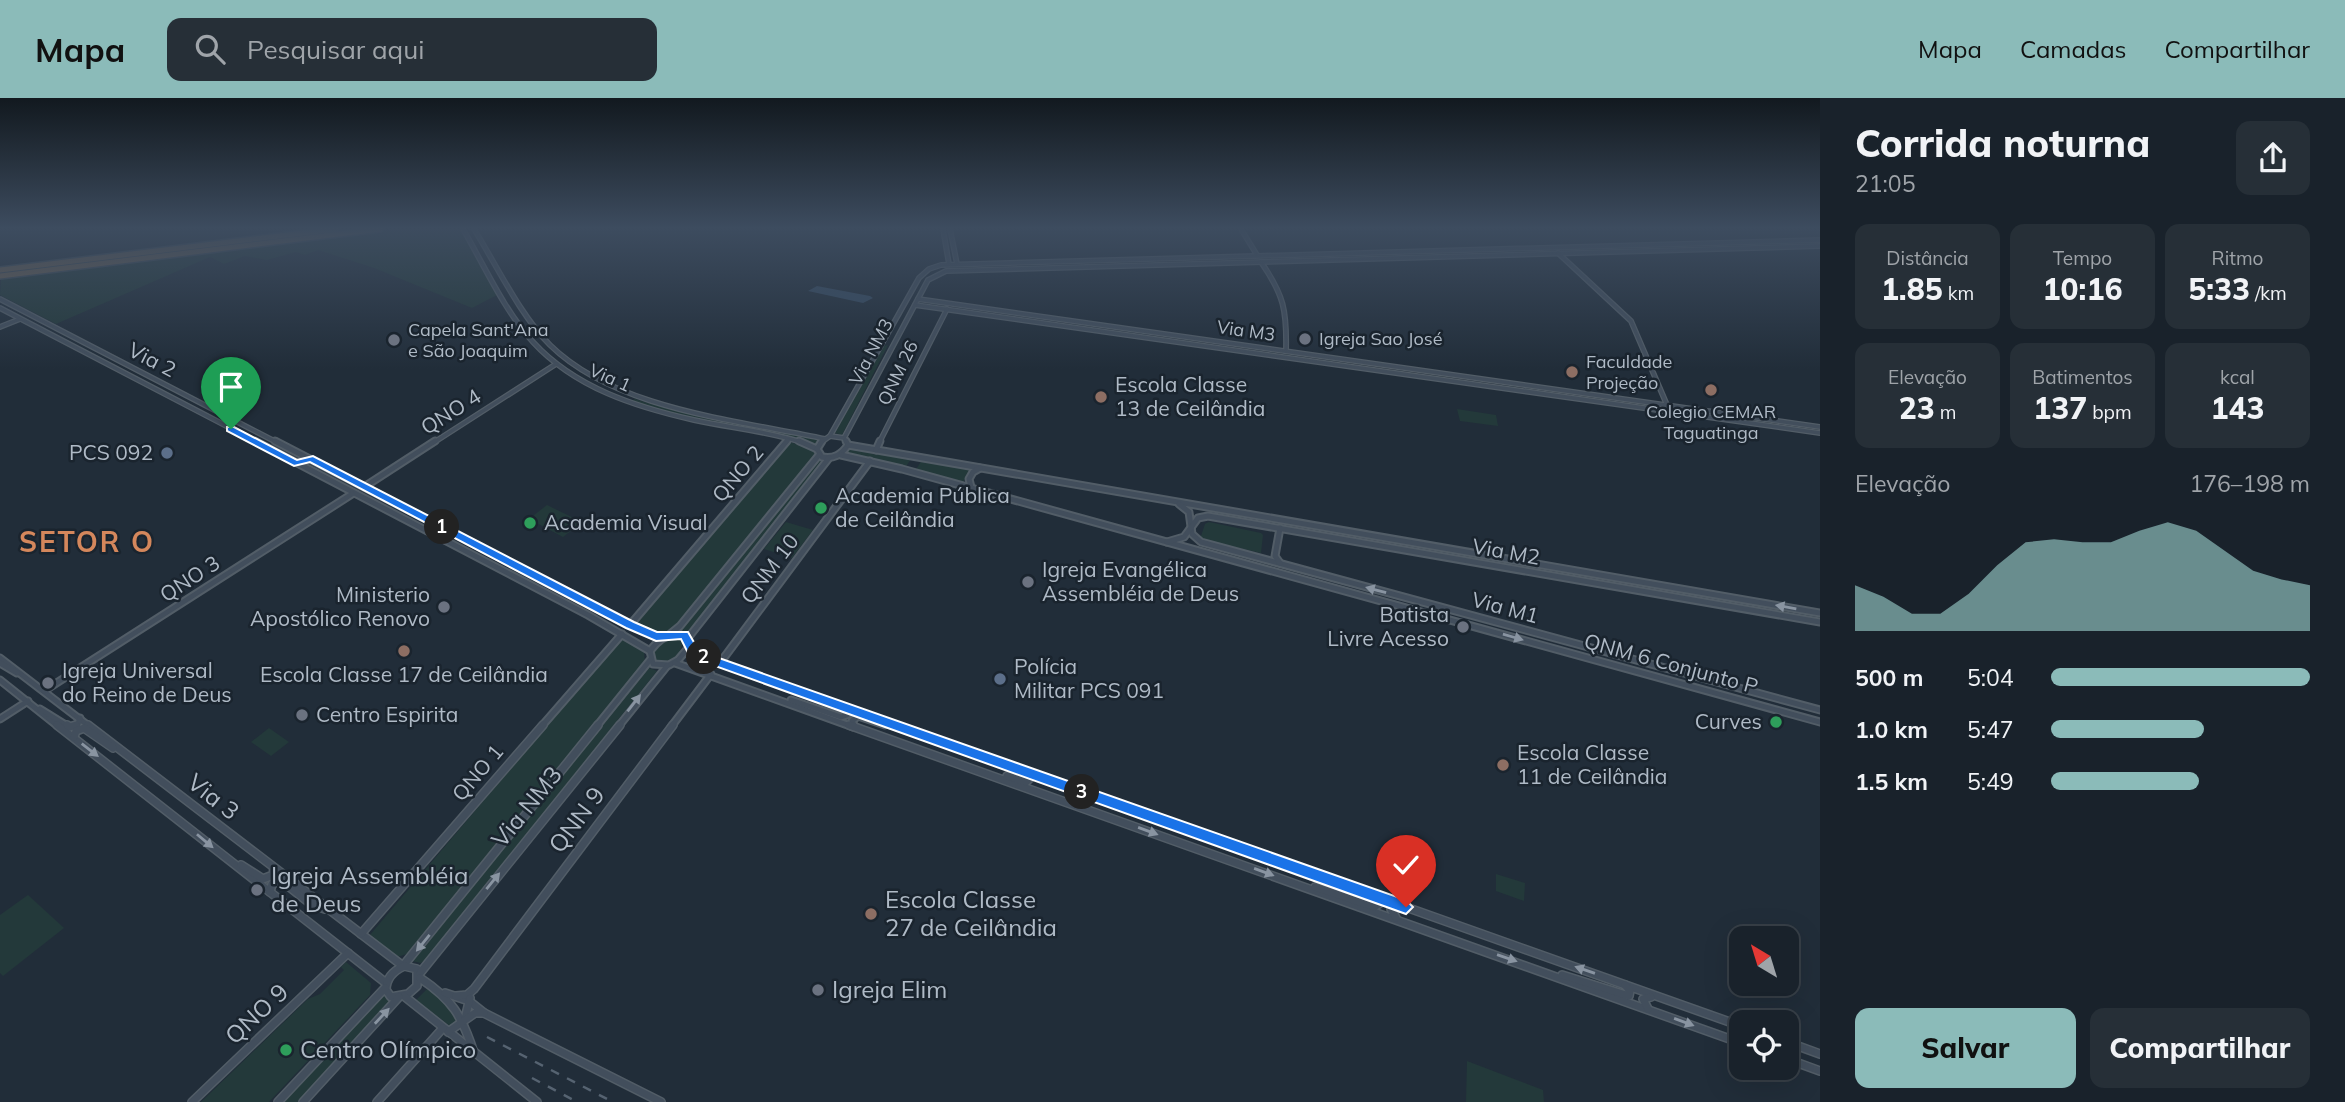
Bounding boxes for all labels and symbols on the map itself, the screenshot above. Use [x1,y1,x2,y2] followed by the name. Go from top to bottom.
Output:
[843,315,898,389] street label: Via NM3
[1215,315,1277,346] street label: Via M3
[408,318,549,362] place label: Capela Sant'Ana e São Joaquim
[1319,327,1442,350] place label: Igreja Sao José
[1297,331,1313,347] marker: Igreja Sao José
[386,332,402,348] marker: Capela Sant'Ana e São Joaquim
[124,336,181,382] street label: Via 2
[872,337,923,409] street label: QNM 26
[1586,350,1672,394] place label: Faculdade Projeção
[201,357,261,429] pin
[586,358,635,397] street label: Via 1
[1564,364,1580,380] marker: Faculdade Projeção
[1115,371,1265,421] place label: Escola Classe 13 de Ceilândia
[416,382,486,440] street label: QNO 4
[1703,382,1719,398] marker: Colegio CEMAR Taguatinga
[1093,389,1109,405] marker: Escola Classe 13 de Ceilândia
[1646,400,1776,444] place label: Colegio CEMAR Taguatinga
[69,439,153,465] place label: PCS 092
[706,440,768,507] street label: QNO 2
[159,445,175,461] marker: PCS 092
[835,482,1010,532] place label: Academia Pública de Ceilândia
[813,500,829,516] marker: Academia Pública de Ceilândia
[544,509,708,535] place label: Academia Visual
[424,510,460,544] pin: 1
[522,515,538,531] marker: Academia Visual
[19,524,155,559] district label: SETOR O
[735,528,804,608] street label: QNM 10
[1470,532,1542,570] street label: Via M2
[155,549,224,607] street label: QNO 3
[1042,556,1239,606] place label: Igreja Evangélica Assembléia de Deus
[1020,574,1036,590] marker: Igreja Evangélica Assembléia de Deus
[250,581,430,631] place label: Ministerio Apostólico Renovo
[1365,584,1387,595] one-way arrow
[1469,586,1542,628] street label: Via M1
[436,599,452,615] marker: Ministerio Apostólico Renovo
[1327,601,1449,651] place label: Batista Livre Acesso
[1775,601,1797,612] one-way arrow
[1455,619,1471,635] marker: Batista Livre Acesso
[1581,627,1761,699] street label: QNM 6 Conjunto P
[1503,633,1524,643] one-way arrow
[686,640,722,674] pin: 2
[396,643,412,659] marker: Escola Classe 17 de Ceilândia
[1014,653,1164,703] place label: Polícia Militar PCS 091
[62,657,232,707] place label: Igreja Universal do Reino de Deus
[260,661,548,687] place label: Escola Classe 17 de Ceilândia
[992,671,1008,687] marker: Polícia Militar PCS 091
[40,675,56,691] marker: Igreja Universal do Reino de Deus
[627,695,642,713] one-way arrow
[316,701,458,727] place label: Centro Espirita
[294,707,310,723] marker: Centro Espirita
[1695,708,1762,734] place label: Curves
[1768,714,1784,730] marker: Curves
[446,739,508,806] street label: QNO 1
[1517,739,1667,789] place label: Escola Classe 11 de Ceilândia
[81,742,99,757] one-way arrow
[1495,757,1511,773] marker: Escola Classe 11 de Ceilândia
[484,760,568,853] street label: Via NM3
[182,767,246,826] street label: Via 3
[1064,774,1100,810] pin: 3
[542,780,611,858] street label: QNN 9
[1138,825,1159,836] one-way arrow
[197,833,214,848] one-way arrow
[1376,835,1436,907] pin
[271,860,468,918] place label: Igreja Assembléia de Deus
[1254,867,1275,878] one-way arrow
[485,873,500,891] one-way arrow
[249,882,265,898] marker: Igreja Assembléia de Deus
[885,884,1057,942] place label: Escola Classe 27 de Ceilândia
[863,906,879,922] marker: Escola Classe 27 de Ceilândia
[1729,926,1799,996] north arrow
[416,934,431,951] one-way arrow
[1496,953,1517,964] one-way arrow
[1574,964,1595,975] one-way arrow
[832,974,947,1004] place label: Igreja Elim
[218,976,294,1050] street label: QNO 9
[810,982,826,998] marker: Igreja Elim
[374,1007,390,1025] one-way arrow
[1673,1017,1694,1028] one-way arrow
[300,1034,476,1064] place label: Centro Olímpico
[278,1042,294,1058] marker: Centro Olímpico

